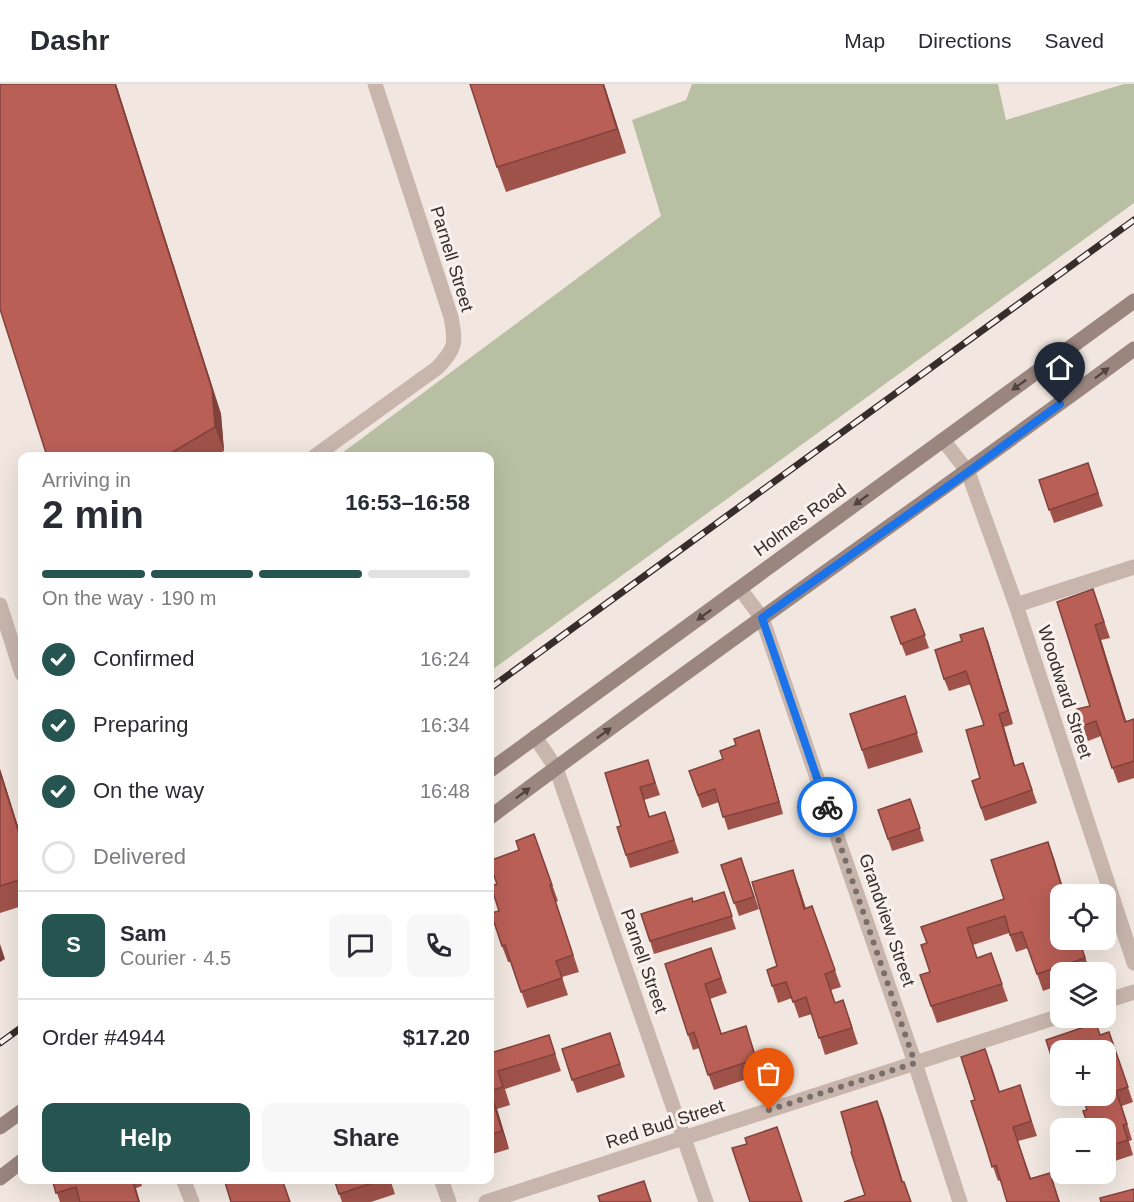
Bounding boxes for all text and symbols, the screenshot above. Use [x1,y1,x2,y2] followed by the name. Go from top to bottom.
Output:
[30,25,109,56] text: Dashr
[844,29,885,52] text: Map
[918,29,1011,52] text: Directions
[1044,29,1104,52] text: Saved
[426,204,478,314] street label: Parnell Street
[1034,342,1085,404] pin
[1043,351,1076,384] icon: home
[1094,367,1110,379] one-way arrow
[1011,379,1027,391] one-way arrow
[42,469,131,491] text: Arriving in
[750,480,850,560] street label: Holmes Road
[345,490,470,515] text: 16:53–16:58
[42,493,144,536] text: 2 min
[854,494,870,506] one-way arrow
[42,587,217,609] text: On the way · 190 m
[696,609,712,620] one-way arrow
[1034,623,1096,761] street label: Woodward Street
[42,643,75,676] icon: check
[93,646,194,671] text: Confirmed
[420,648,470,670] text: 16:24
[42,709,75,742] icon: check
[93,712,188,737] text: Preparing
[420,714,470,736] text: 16:34
[595,727,611,739] one-way arrow
[42,775,75,808] icon: check
[797,777,857,837] courier
[93,778,204,803] text: On the way
[420,780,470,802] text: 16:48
[514,787,530,799] one-way arrow
[811,791,844,824] icon: bike
[93,844,186,869] text: Delivered
[855,851,919,989] street label: Grandview Street
[1050,884,1116,1184] map controls
[1050,884,1116,950] button: locate
[617,906,671,1016] street label: Parnell Street
[329,914,392,977] button: chat
[407,914,470,977] button: phone
[120,921,166,946] text: Sam
[66,932,81,957] text: S
[120,947,231,969] text: Courier · 4.5
[1050,962,1116,1028] button: layers
[42,1025,166,1050] text: Order #4944
[403,1025,470,1050] text: $17.20
[1050,1040,1116,1106] button: +
[743,1048,794,1110] pin
[752,1057,785,1090] icon: bag
[603,1095,727,1153] street label: Red Bud Street
[42,1103,250,1172] button: Help
[262,1103,470,1172] button: Share
[1050,1118,1116,1184] button: −

